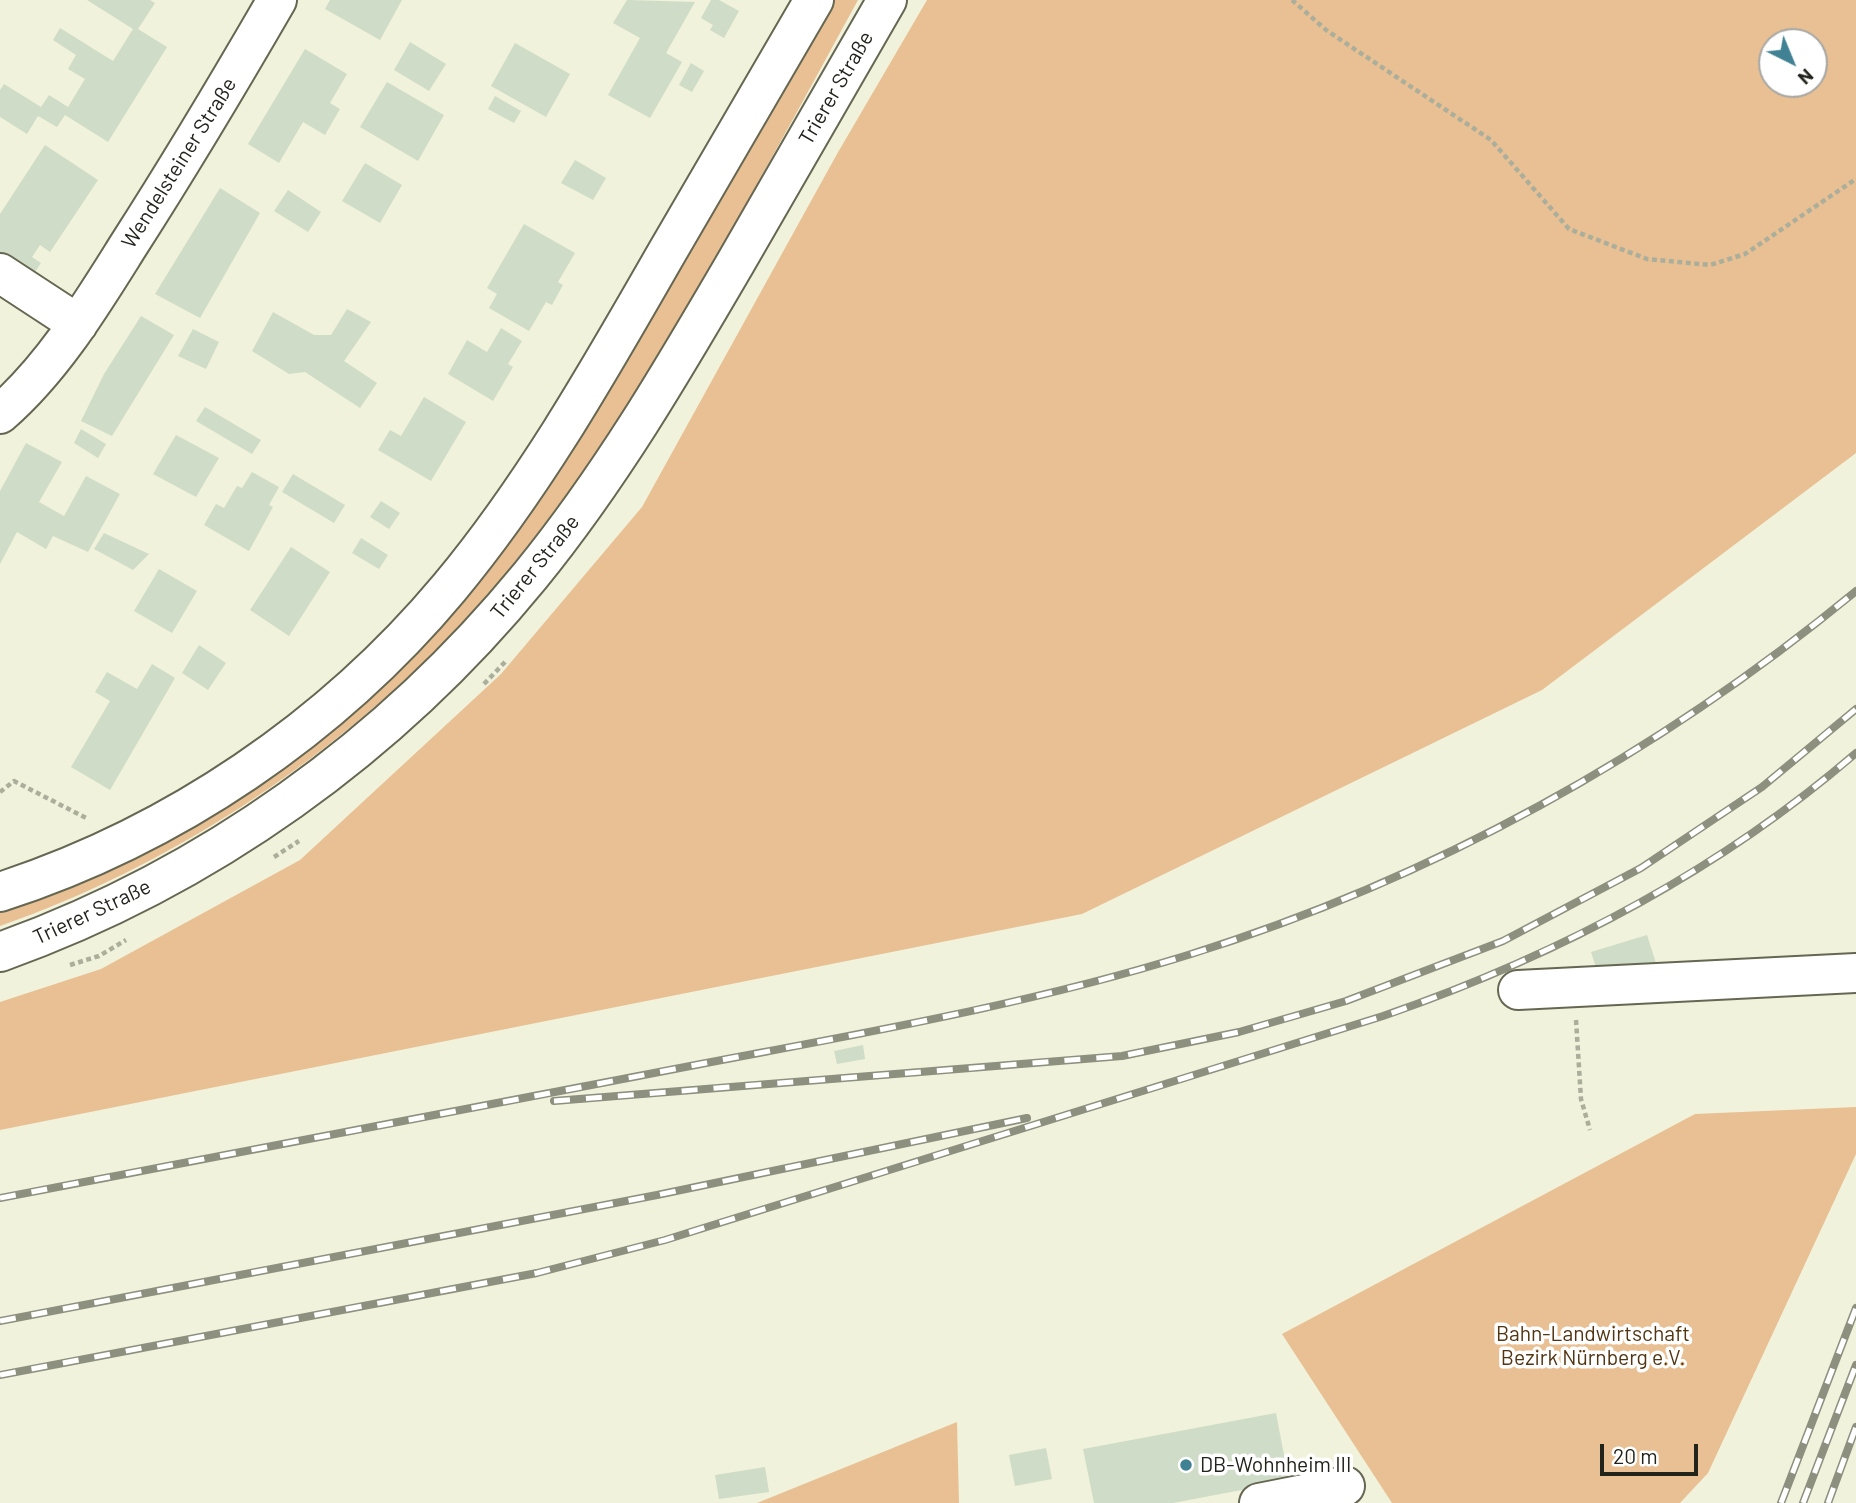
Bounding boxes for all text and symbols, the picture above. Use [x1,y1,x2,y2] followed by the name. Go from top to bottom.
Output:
[793,27,879,149] street label: Trierer Straße
[1758,28,1828,98] north arrow
[1794,65,1819,90] text: N
[116,73,242,253] street label: Wendelsteiner Straße
[485,510,585,624] street label: Trierer Straße
[29,874,155,950] street label: Trierer Straße
[1496,1321,1690,1371] park label: Bahn-Landwirtschaft Bezirk Nürnberg e.V.
[1604,1430,1702,1474] scale bar
[1613,1443,1658,1468] text: 20 m
[1200,1452,1351,1478] place label: DB-Wohnheim III
[1178,1457,1194,1473] marker: DB-Wohnheim III

